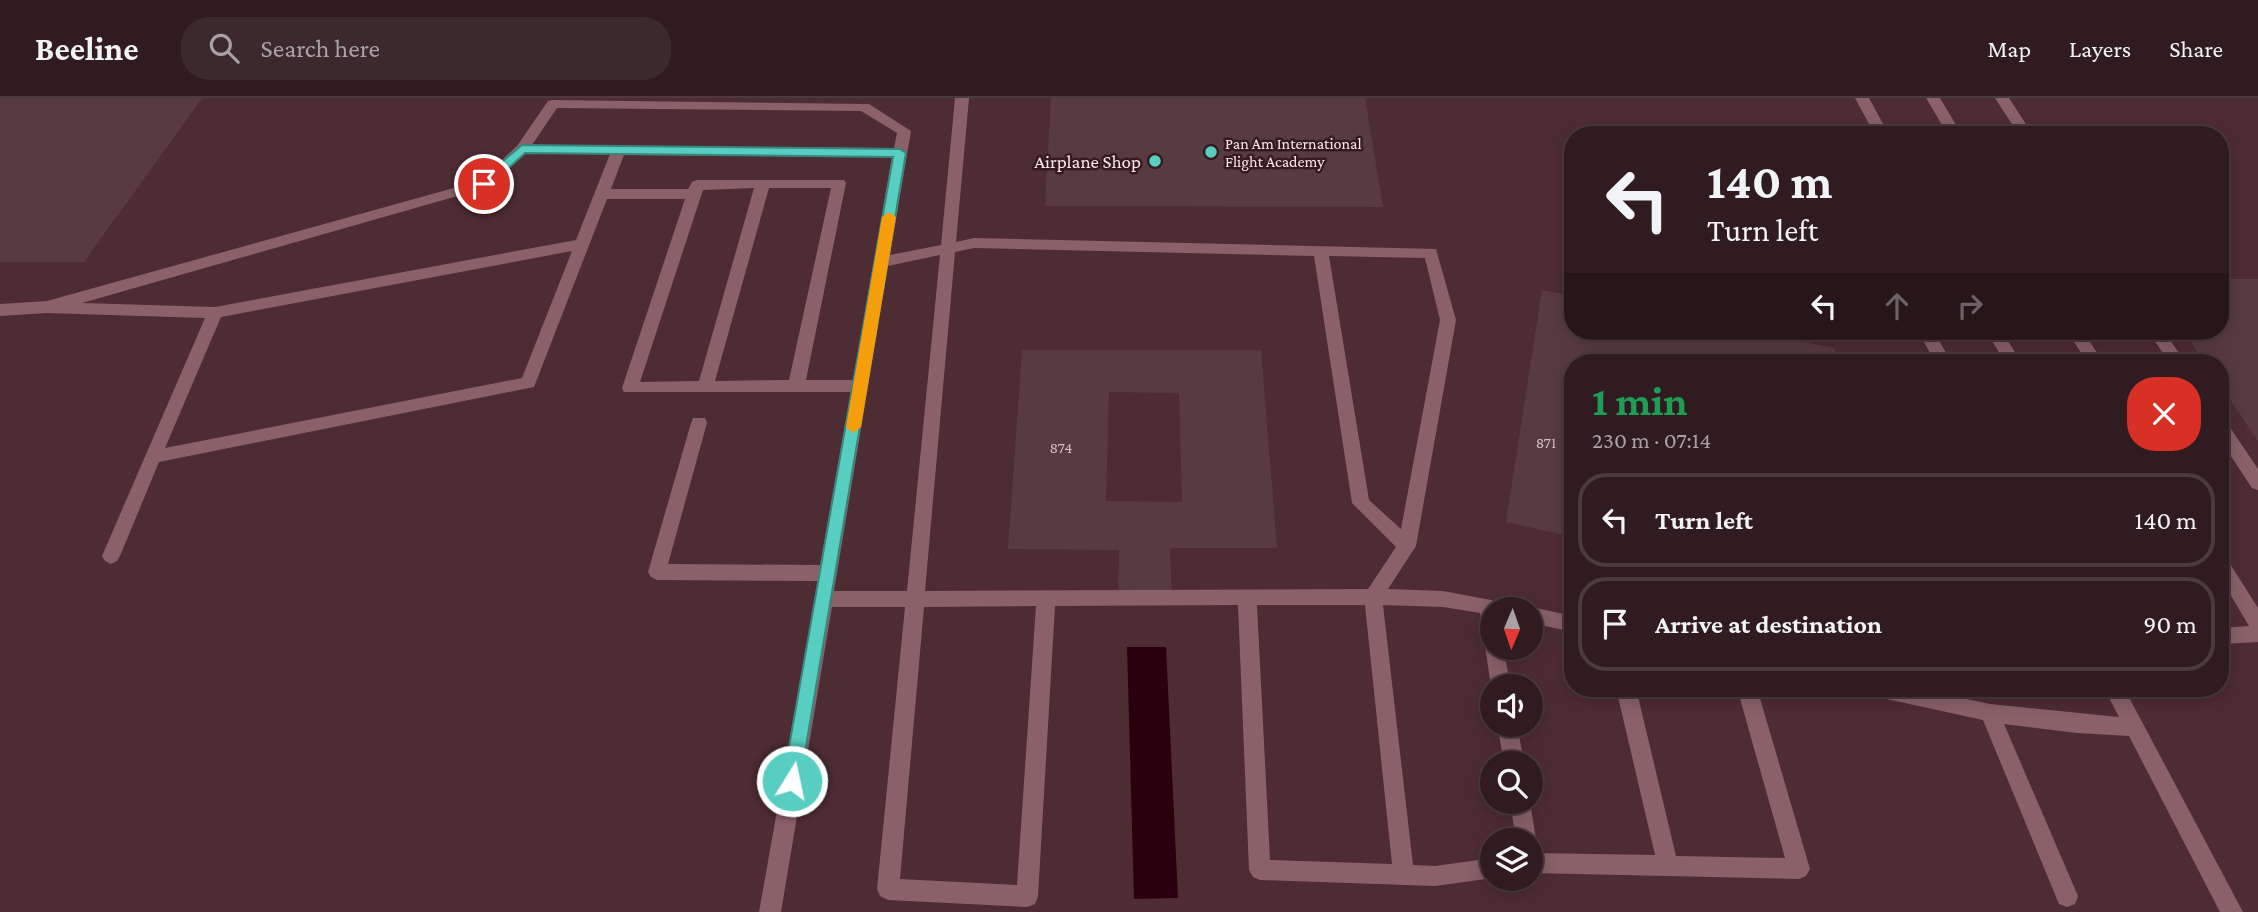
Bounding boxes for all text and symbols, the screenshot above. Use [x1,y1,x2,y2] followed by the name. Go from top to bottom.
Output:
[181,17,671,80] search box
[205,29,243,67] icon: search
[35,30,139,67] text: Beeline
[261,34,380,63] text: Search here
[1987,35,2031,62] text: Map
[2069,35,2131,62] text: Layers
[2169,35,2223,62] text: Share
[1225,135,1362,171] place label: Pan Am International Flight Academy
[1203,144,1219,160] marker: Pan Am International Flight Academy
[1034,151,1141,172] place label: Airplane Shop
[1147,153,1163,169] marker: Airplane Shop
[454,154,514,214] pin
[1592,154,1683,245] icon: left
[1707,154,1832,209] text: 140 m
[465,165,503,203] icon: arrive
[1707,212,1818,248] text: Turn left
[1805,287,1843,325] icon: left
[1878,287,1916,325] icon: ahead
[1951,287,1989,325] icon: right
[1592,377,1688,424] text: 1 min
[2127,377,2201,451] button: close
[1592,427,1711,453] text: 230 m · 07:14
[1536,434,1556,451] house number: 871
[1050,439,1072,456] house number: 874
[1596,501,1634,539] icon: left
[1655,506,1753,535] text: Turn left
[2135,506,2197,535] text: 140 m
[1480,597,1544,660] north arrow
[1480,597,1543,891] map controls
[1596,605,1634,643] icon: arrive
[1655,610,1882,639] text: Arrive at destination
[2143,610,2197,639] text: 90 m
[1480,674,1543,737] button: sound
[755,744,829,818] position arrow
[1480,751,1543,814] button: search
[1480,828,1543,891] button: layers

